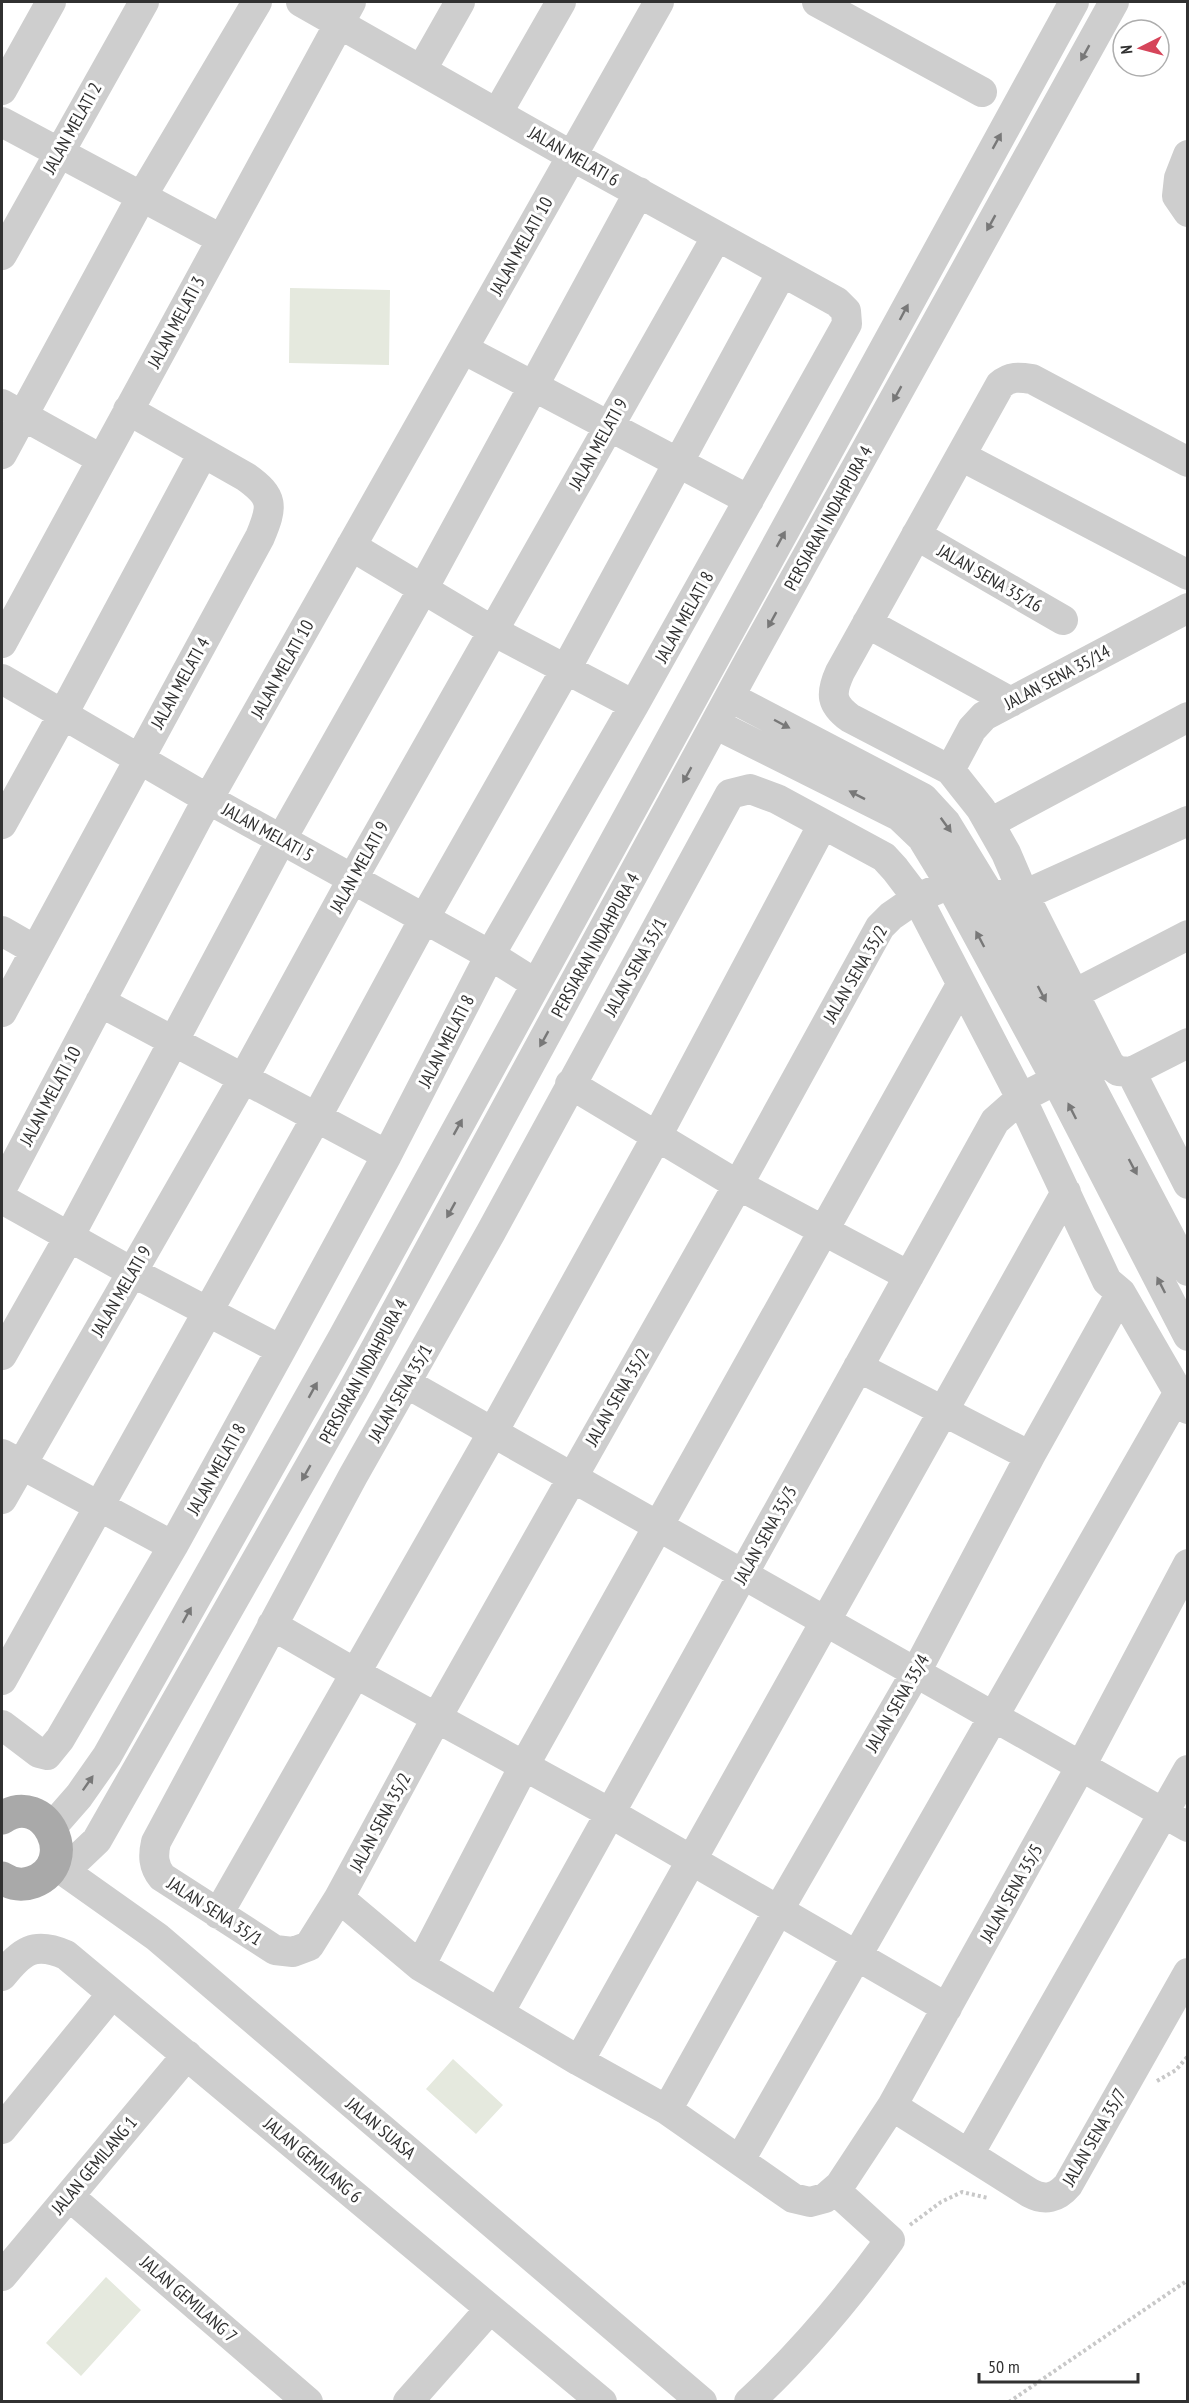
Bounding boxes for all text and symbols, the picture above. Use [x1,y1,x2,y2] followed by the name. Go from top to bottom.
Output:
[1111,18,1171,78] north arrow
[1116,44,1136,55] text: N
[1080,45,1090,62] one-way arrow
[37,78,107,179] street label: JALAN MELATI 2
[524,120,623,191] street label: JALAN MELATI 6
[992,132,1002,149] one-way arrow
[484,193,557,300] street label: JALAN MELATI 10
[986,215,996,232] one-way arrow
[142,272,210,373] street label: JALAN MELATI 3
[899,304,909,321] one-way arrow
[891,386,902,402] one-way arrow
[563,394,633,495] street label: JALAN MELATI 9
[779,442,877,594] street label: PERSIARAN INDAHPURA 4
[776,530,786,547] one-way arrow
[933,538,1046,617] street label: JALAN SENA 35/16
[649,567,719,668] street label: JALAN MELATI 8
[767,612,777,629] one-way arrow
[245,616,318,723] street label: JALAN MELATI 10
[145,633,215,734] street label: JALAN MELATI 4
[999,639,1114,715] street label: JALAN SENA 35/14
[774,719,791,729] one-way arrow
[682,767,692,784] one-way arrow
[848,791,866,801] one-way arrow
[217,797,318,867] street label: JALAN MELATI 5
[324,817,394,918] street label: JALAN MELATI 9
[940,817,952,833] one-way arrow
[546,869,644,1021] street label: PERSIARAN INDAHPURA 4
[598,914,671,1021] street label: JALAN SENA 35/1
[817,921,892,1028] street label: JALAN SENA 35/2
[975,930,985,947] one-way arrow
[1038,986,1047,1003] one-way arrow
[412,991,479,1092] street label: JALAN MELATI 8
[539,1031,549,1048] one-way arrow
[14,1042,86,1150] street label: JALAN MELATI 10
[1067,1102,1077,1120] one-way arrow
[453,1118,463,1135] one-way arrow
[1128,1159,1138,1176] one-way arrow
[446,1202,456,1219] one-way arrow
[85,1242,156,1341] street label: JALAN MELATI 9
[1156,1276,1165,1293] one-way arrow
[314,1295,412,1447] street label: PERSIARAN INDAHPURA 4
[362,1340,437,1447] street label: JALAN SENA 35/1
[579,1344,654,1451] street label: JALAN SENA 35/2
[308,1381,318,1398] one-way arrow
[181,1419,251,1520] street label: JALAN MELATI 8
[301,1465,311,1482] one-way arrow
[728,1482,801,1589] street label: JALAN SENA 35/3
[182,1606,192,1623] one-way arrow
[859,1650,934,1757] street label: JALAN SENA 35/4
[344,1769,416,1876] street label: JALAN SENA 35/2
[82,1776,94,1792] one-way arrow
[974,1840,1047,1947] street label: JALAN SENA 35/5
[162,1871,267,1950] street label: JALAN SENA 35/1
[1056,2084,1131,2191] street label: JALAN SENA 35/7
[341,2091,421,2164] street label: JALAN SUASA
[46,2111,142,2220] street label: JALAN GEMILANG 1
[258,2112,367,2208] street label: JALAN GEMILANG 6
[135,2250,242,2347] street label: JALAN GEMILANG 7
[979,2346,1138,2384] scale bar
[988,2355,1020,2378] text: 50 m

